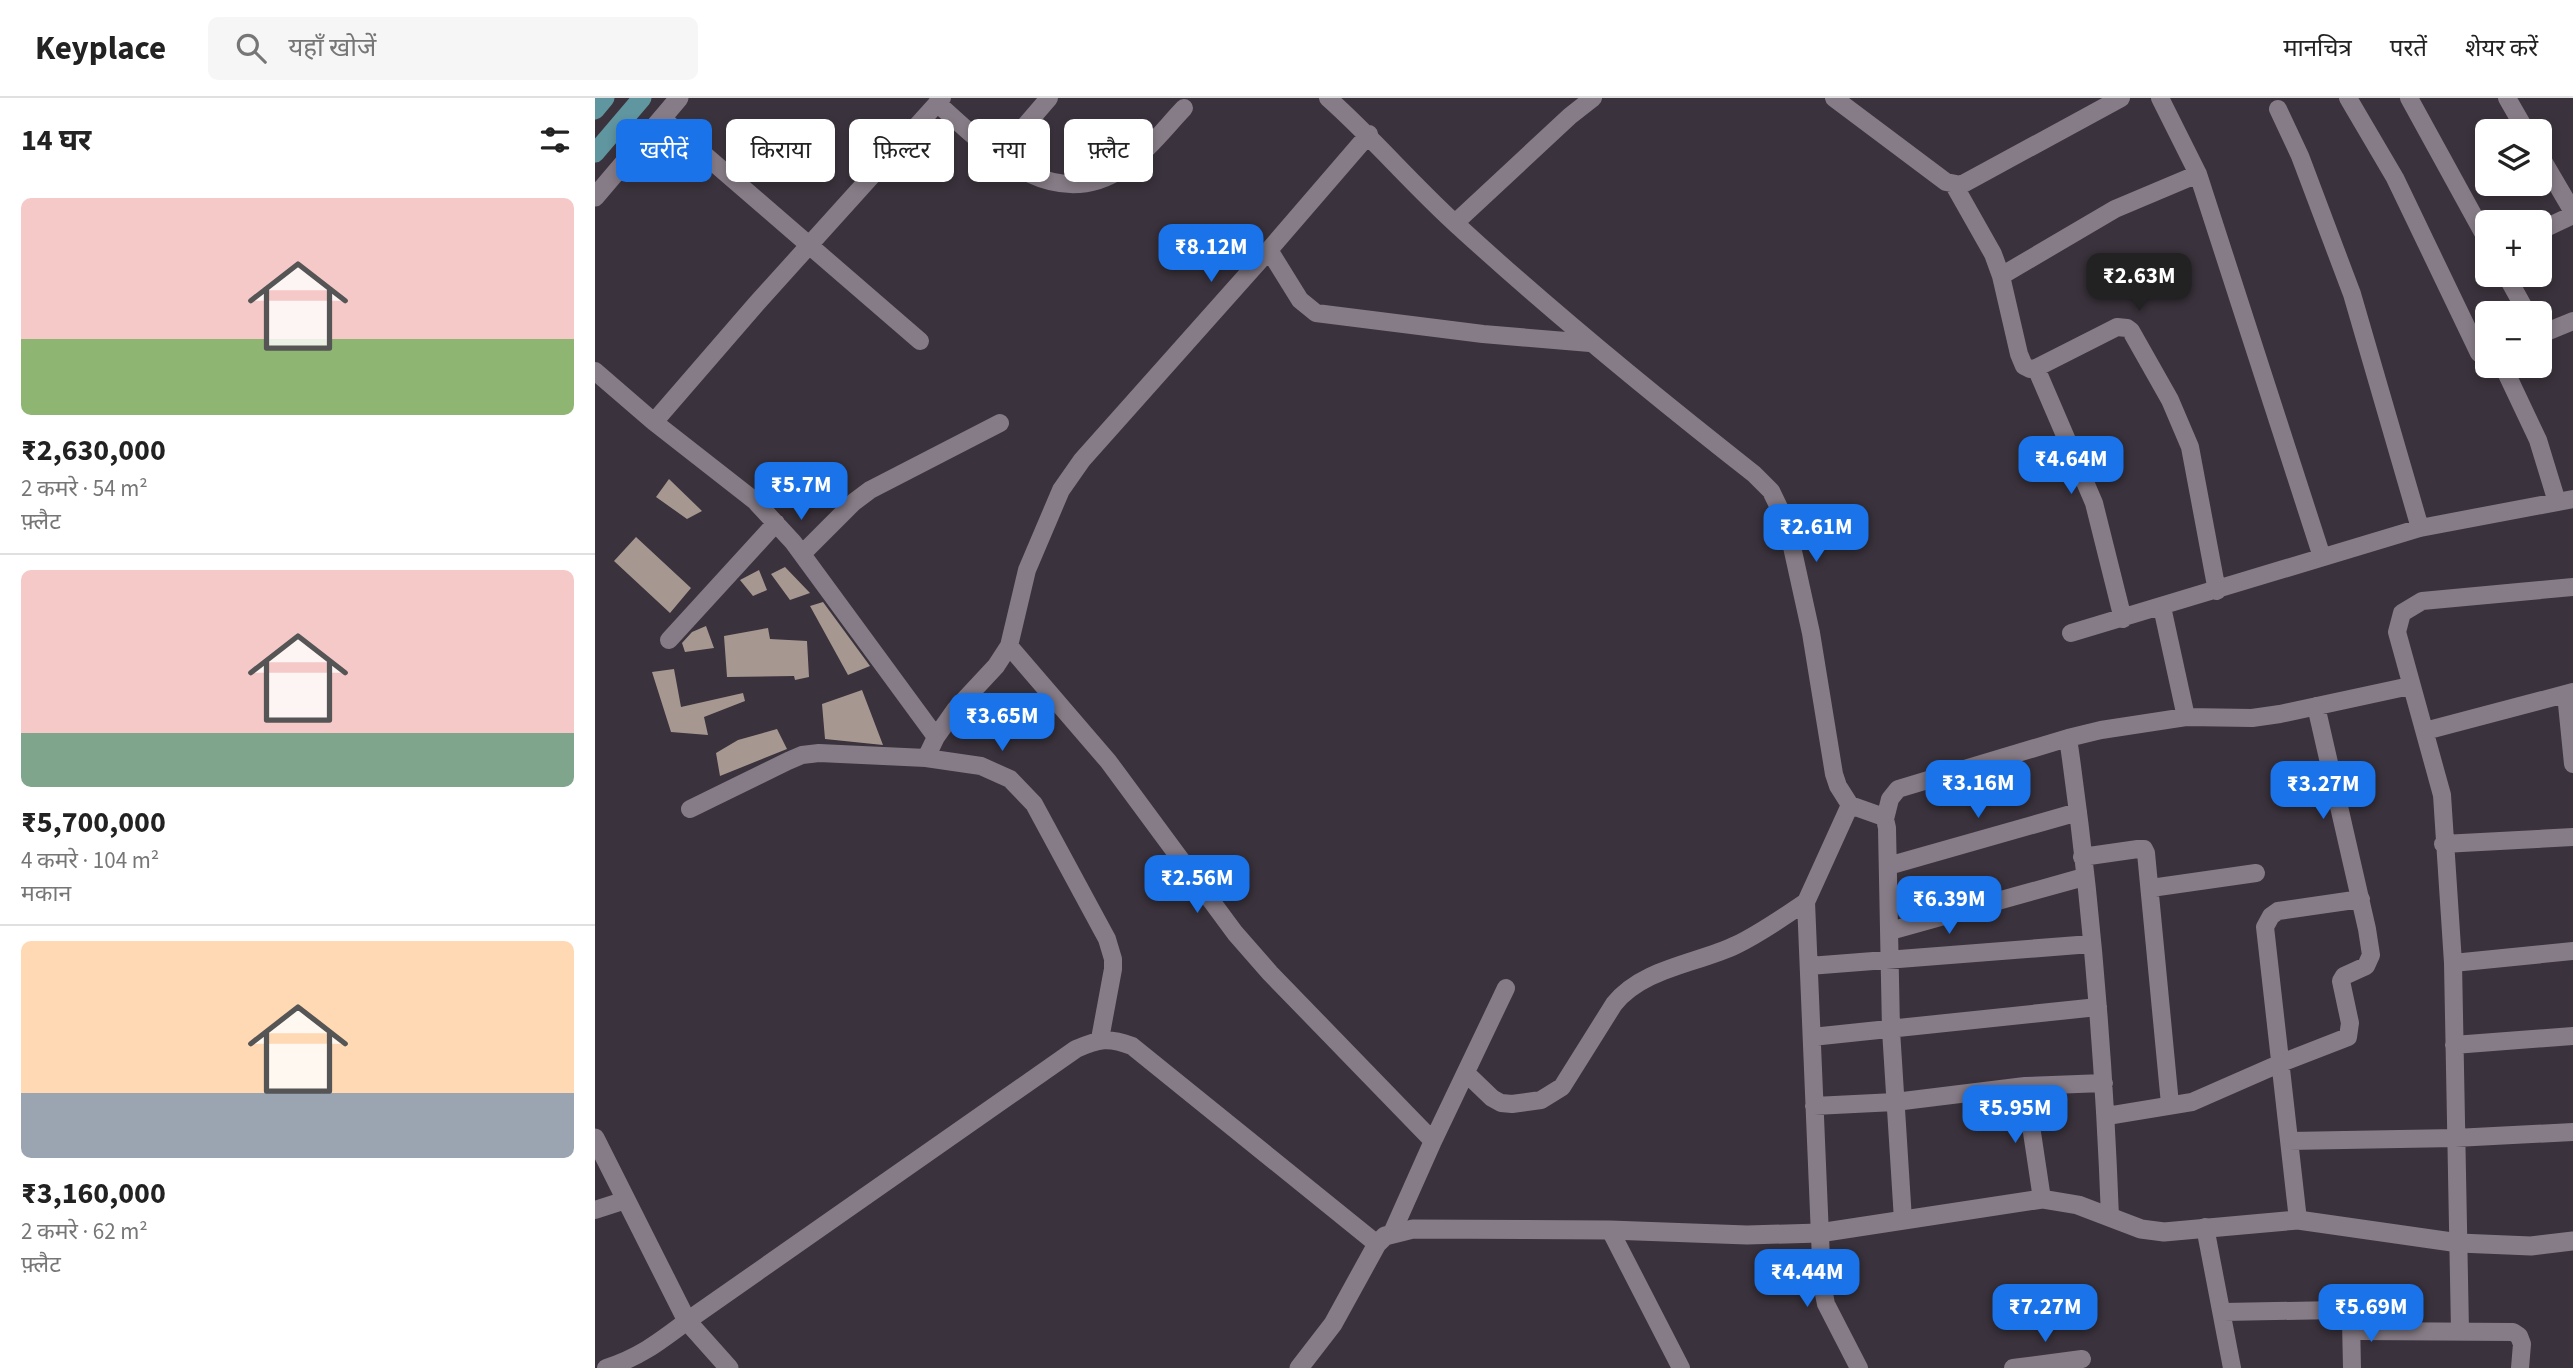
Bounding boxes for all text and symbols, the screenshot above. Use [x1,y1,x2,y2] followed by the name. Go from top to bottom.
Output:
[208,17,698,80] search box
[35,25,166,72] text: Keyplace
[232,29,270,67] icon: search
[288,29,376,66] text: यहाँ खोजें
[2283,31,2352,66] text: मानचित्र
[2390,31,2427,66] text: परतें
[2465,31,2538,66] text: शेयर करें
[21,119,91,162] text: 14 घर
[616,119,712,182] chip: खरीदें
[726,119,835,182] chip: किराया
[849,119,954,182] chip: फ़िल्टर
[968,119,1050,182] chip: नया
[1064,119,1153,182] chip: फ़्लैट
[2475,119,2552,378] map controls
[2475,119,2552,196] button: layers
[536,121,574,159] icon: filters
[2475,210,2552,287] button: +
[1154,225,1268,284] pin: ₹8.12M
[1174,230,1248,263] text: ₹8.12M
[235,243,361,369] icon: home
[2082,254,2196,313] pin: ₹2.63M
[2102,259,2176,292] text: ₹2.63M
[2475,301,2552,378] button: −
[21,429,166,472] text: ₹2,630,000
[2014,436,2128,496] pin: ₹4.64M
[2034,442,2108,475] text: ₹4.64M
[752,462,850,522] pin: ₹5.7M
[771,468,831,501] text: ₹5.7M
[21,472,148,505] text: 2 कमरे · 54 m²
[1759,504,1873,564] pin: ₹2.61M
[21,505,61,538] text: फ़्लैट
[1779,510,1853,543] text: ₹2.61M
[235,615,361,741] icon: home
[945,694,1059,753] pin: ₹3.65M
[965,699,1039,732] text: ₹3.65M
[1921,760,2035,820] pin: ₹3.16M
[2266,762,2380,821] pin: ₹3.27M
[1941,766,2015,799] text: ₹3.16M
[2286,767,2360,800] text: ₹3.27M
[21,801,166,844] text: ₹5,700,000
[21,844,159,877] text: 4 कमरे · 104 m²
[1140,856,1254,915] pin: ₹2.56M
[1160,861,1234,894] text: ₹2.56M
[1892,876,2006,936] pin: ₹6.39M
[21,877,71,910] text: मकान
[1912,882,1986,915] text: ₹6.39M
[235,986,361,1112] icon: home
[1958,1086,2072,1145] pin: ₹5.95M
[1978,1091,2052,1124] text: ₹5.95M
[21,1172,166,1215] text: ₹3,160,000
[21,1215,148,1248] text: 2 कमरे · 62 m²
[21,1248,61,1281] text: फ़्लैट
[1750,1250,1864,1309] pin: ₹4.44M
[1770,1255,1844,1288] text: ₹4.44M
[1988,1284,2102,1344] pin: ₹7.27M
[2314,1284,2428,1344] pin: ₹5.69M
[2008,1290,2082,1323] text: ₹7.27M
[2334,1290,2408,1323] text: ₹5.69M

